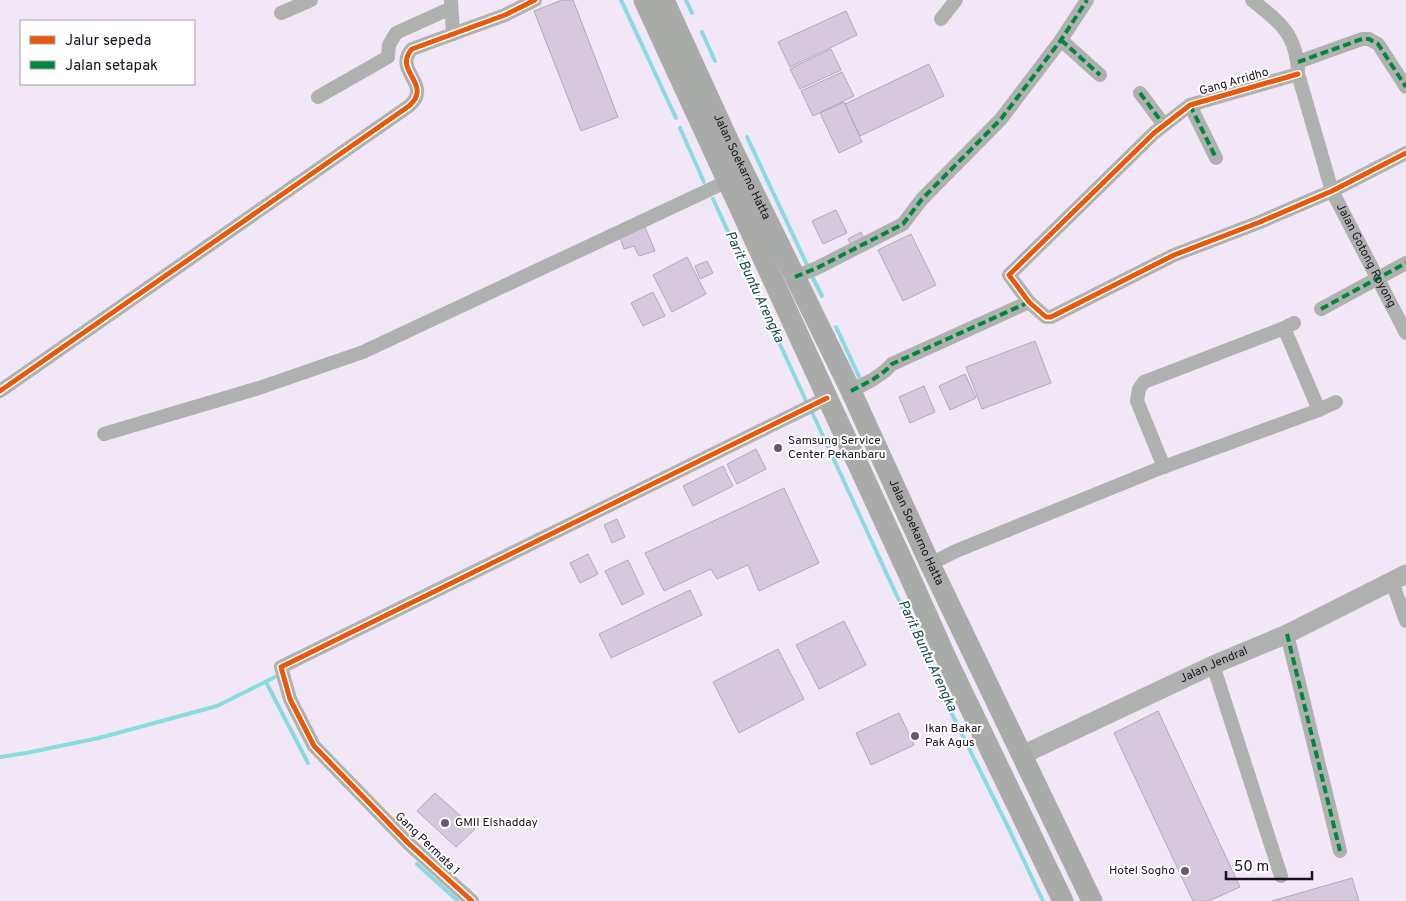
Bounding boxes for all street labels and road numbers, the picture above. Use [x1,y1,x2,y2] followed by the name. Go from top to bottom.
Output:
[1197,64,1271,100] street label: Gang Arridho
[709,112,774,222] street label: Jalan Soekarno Hatta
[1332,201,1399,311] street label: Jalan Gotong Royong
[884,477,947,588] street label: Jalan Soekarno Hatta
[1177,643,1250,687] street label: Jalan Jendral
[391,809,463,879] street label: Gang Permata 1

